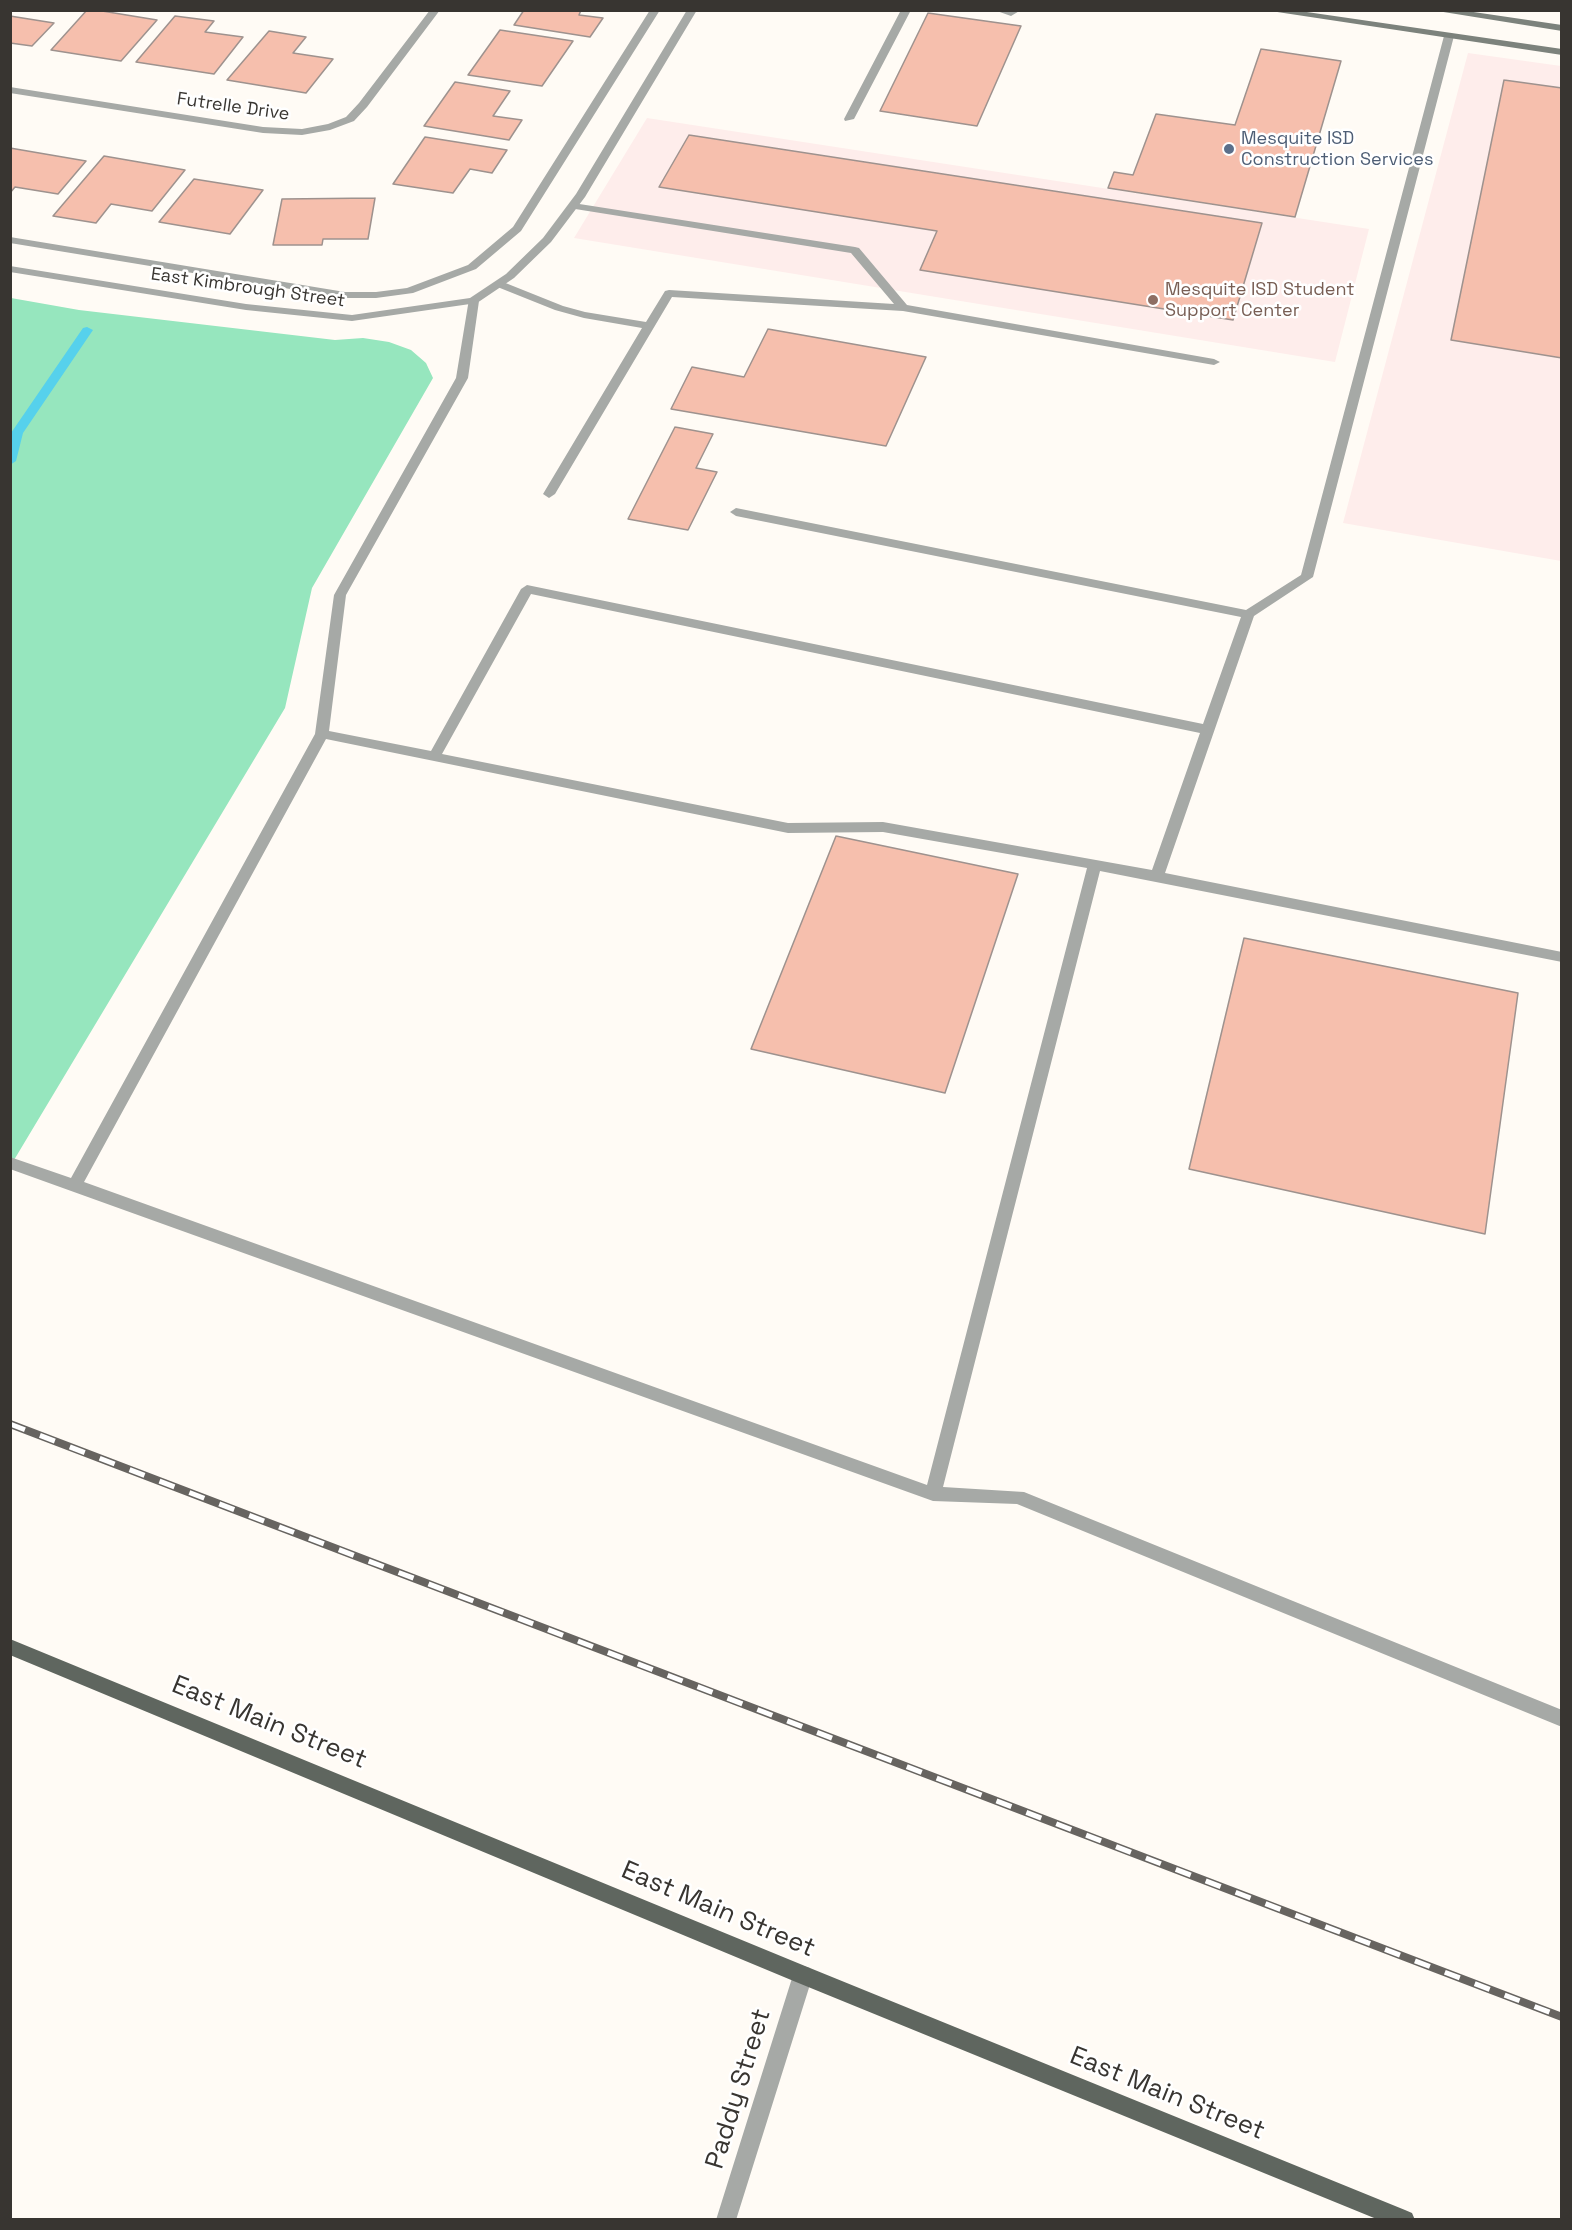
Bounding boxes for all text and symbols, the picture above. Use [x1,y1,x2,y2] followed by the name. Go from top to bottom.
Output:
[175,88,291,126] street label: Futrelle Drive
[1241,128,1433,170] place label: Mesquite ISD Construction Services
[1222,142,1236,156] marker: Mesquite ISD Construction Services
[150,264,346,312] street label: East Kimbrough Street
[1165,279,1355,322] place label: Mesquite ISD Student Support Center
[1146,293,1160,307] marker: Mesquite ISD Student Support Center
[167,1670,371,1776] street label: East Main Street
[616,1855,820,1965] street label: East Main Street
[700,2005,778,2173] street label: Paddy Street
[1065,2041,1269,2147] street label: East Main Street

